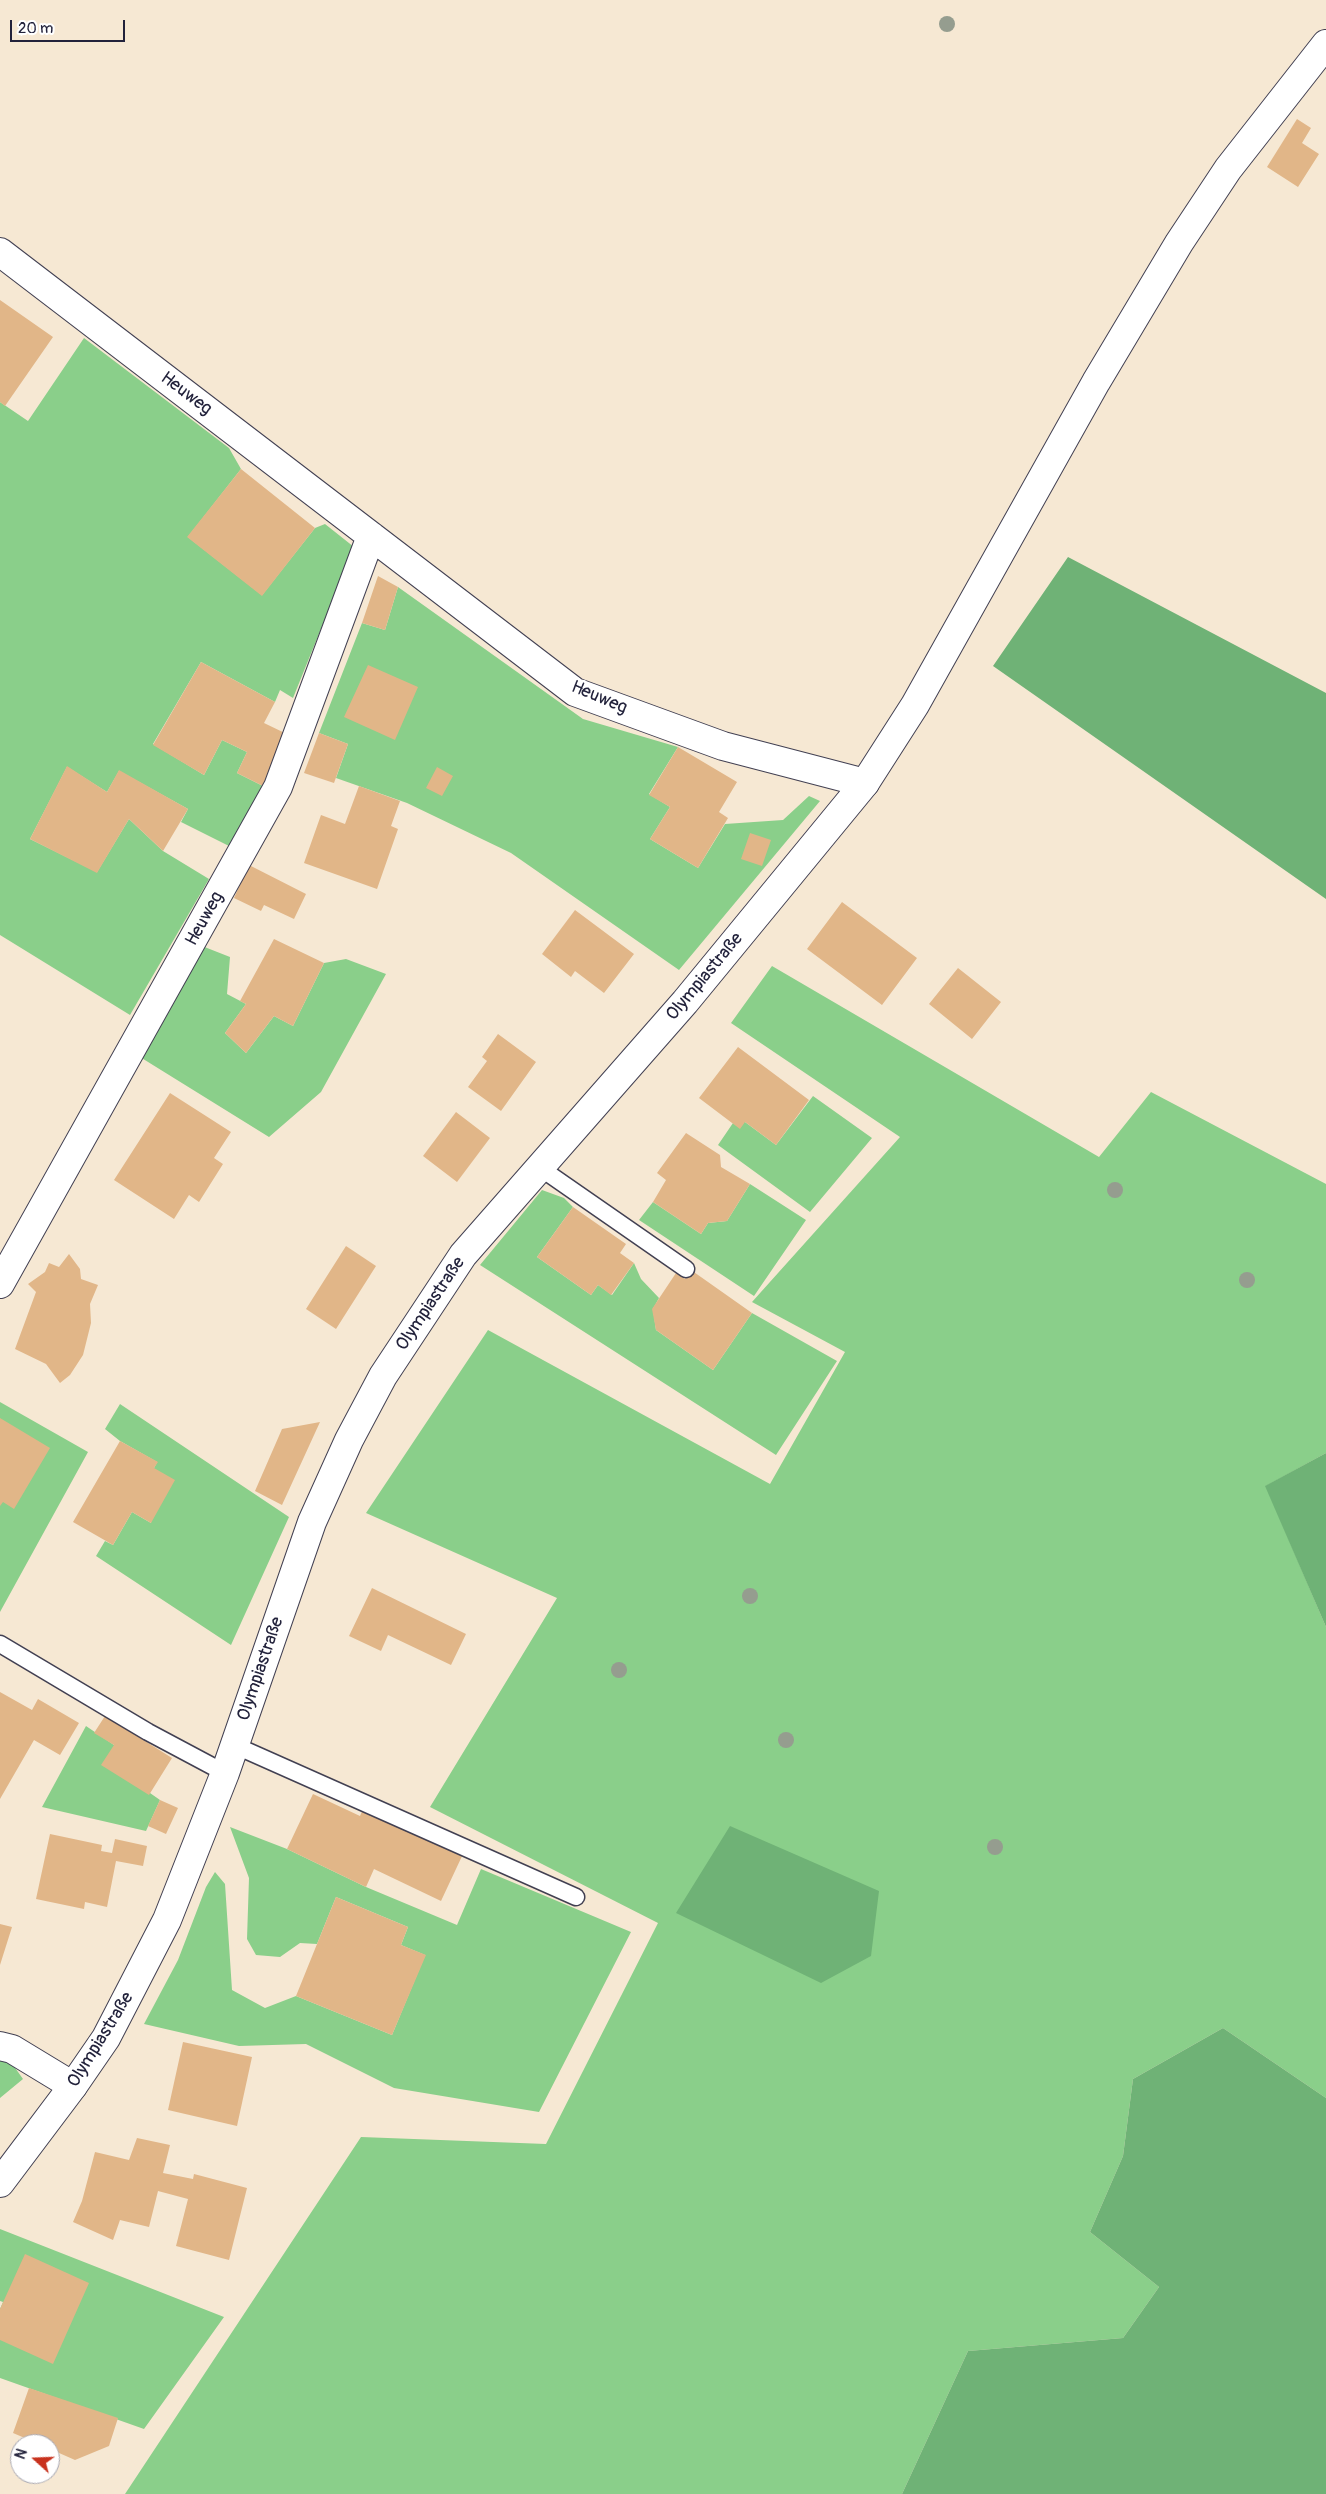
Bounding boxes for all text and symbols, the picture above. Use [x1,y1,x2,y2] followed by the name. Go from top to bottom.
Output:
[12,10,128,42] scale bar
[18,19,53,38] text: 20 m
[156,368,216,420] street label: Heuweg
[568,677,630,719] street label: Heuweg
[181,888,229,950] street label: Heuweg
[662,929,748,1025] street label: Olympiastraße
[392,1253,470,1355] street label: Olympiastraße
[233,1614,289,1724] street label: Olympiastraße
[63,1988,139,2092] street label: Olympiastraße
[10,2434,60,2484] north arrow
[12,2447,31,2461] text: N

